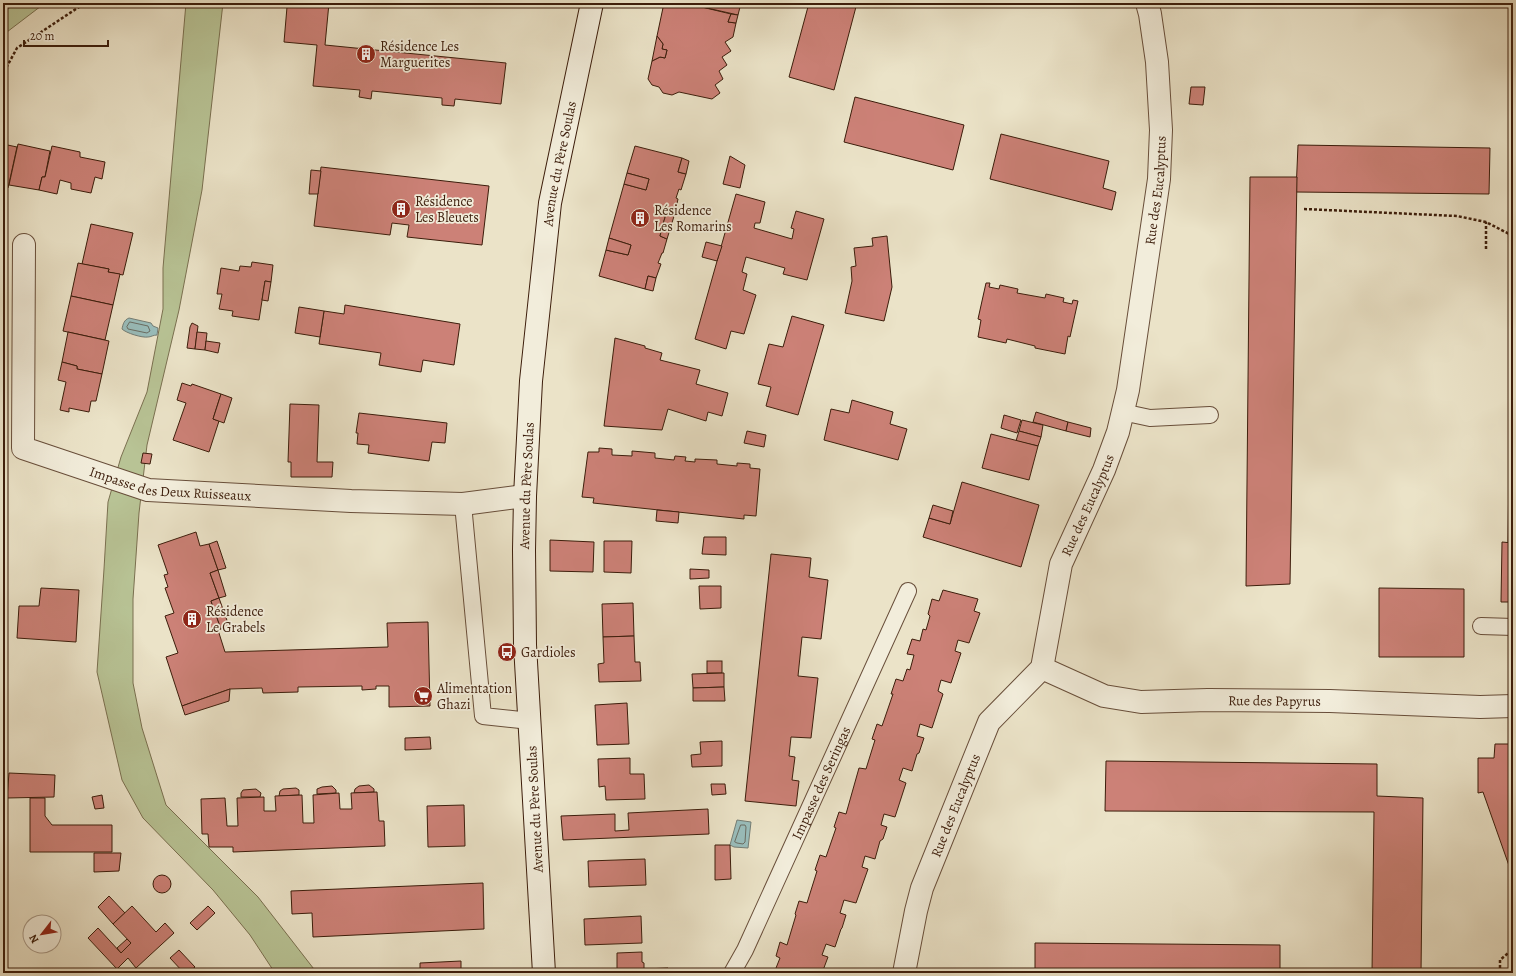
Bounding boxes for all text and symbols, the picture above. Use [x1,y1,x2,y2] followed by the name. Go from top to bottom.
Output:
[24,22,108,48] scale bar
[30,28,54,44] text: 20 m
[380,37,459,72] place label: Résidence Les Marguerites
[355,43,377,65] building icon: Résidence Les Marguerites
[538,99,581,228] street label: Avenue du Père Soulas
[1140,135,1170,246] street label: Rue des Eucalyptus
[415,192,479,227] place label: Résidence Les Bleuets
[390,198,412,220] building icon: Résidence Les Bleuets
[654,201,732,236] place label: Résidence Les Romarins
[629,207,651,229] building icon: Résidence Les Romarins
[514,421,538,550] street label: Avenue du Père Soulas
[1056,451,1119,559] street label: Rue des Eucalyptus
[87,462,252,505] street label: Impasse des Deux Ruisseaux
[206,602,265,637] place label: Résidence Le Grabels
[181,608,203,630] building icon: Résidence Le Grabels
[496,641,518,663] bus stop icon: Gardioles
[521,643,576,662] place label: Gardioles
[436,679,513,714] place label: Alimentation Ghazi
[412,685,434,707] supermarket icon: Alimentation Ghazi
[1228,691,1321,710] street label: Rue des Papyrus
[787,723,855,843] street label: Impasse des Seringas
[522,745,548,874] street label: Avenue du Père Soulas
[926,751,985,860] street label: Rue des Eucalyptus
[22,914,62,954] north arrow
[25,932,42,946] text: N

